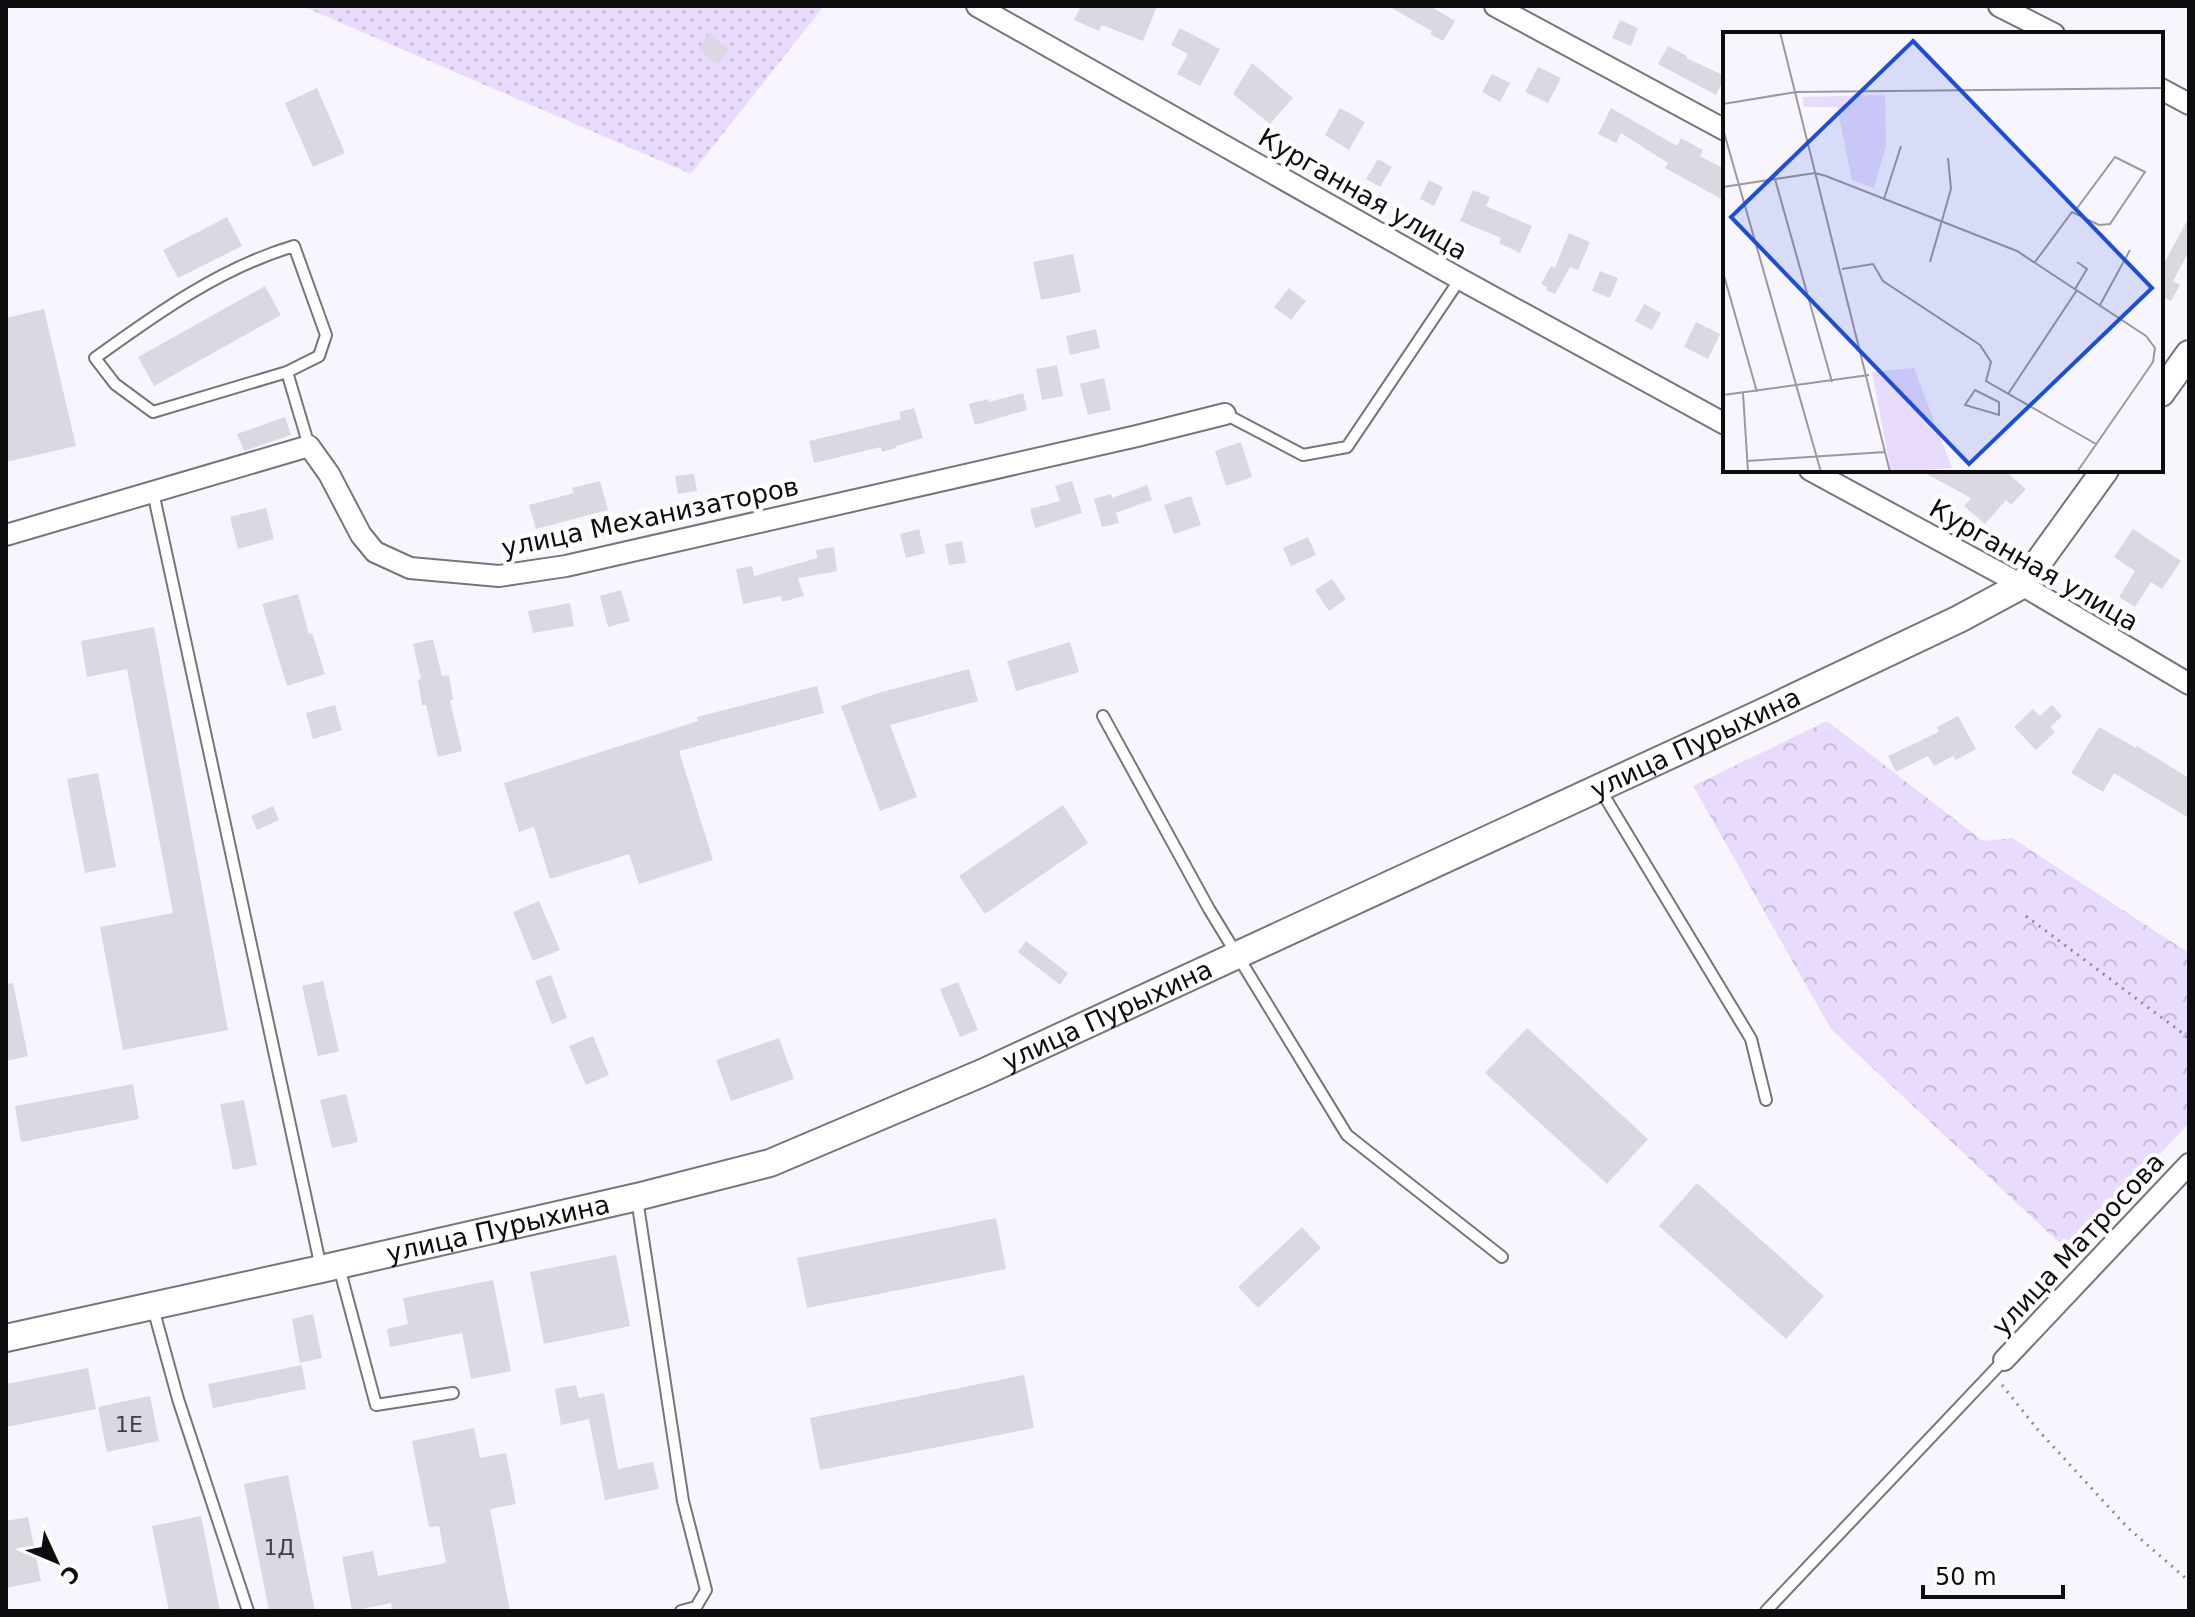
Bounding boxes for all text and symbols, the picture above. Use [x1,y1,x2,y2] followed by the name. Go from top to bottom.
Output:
[1723,32,2163,472] inset map
[1253,122,1473,266] street label: Курганная улица
[499,471,801,563] street label: улица Механизаторов
[1924,493,2144,637] street label: Курганная улица
[1586,682,1805,805] street label: улица Пурыхина
[997,954,1217,1077] street label: улица Пурыхина
[1986,1147,2170,1341] street label: улица Матросова
[383,1189,613,1269] street label: улица Пурыхина
[115,1412,143,1437] house number: 1Е
[16,1521,96,1601] north arrow
[263,1535,295,1560] house number: 1Д
[1923,1549,2063,1599] scale bar
[55,1560,85,1589] text: С
[1935,1563,1997,1591] text: 50 m

